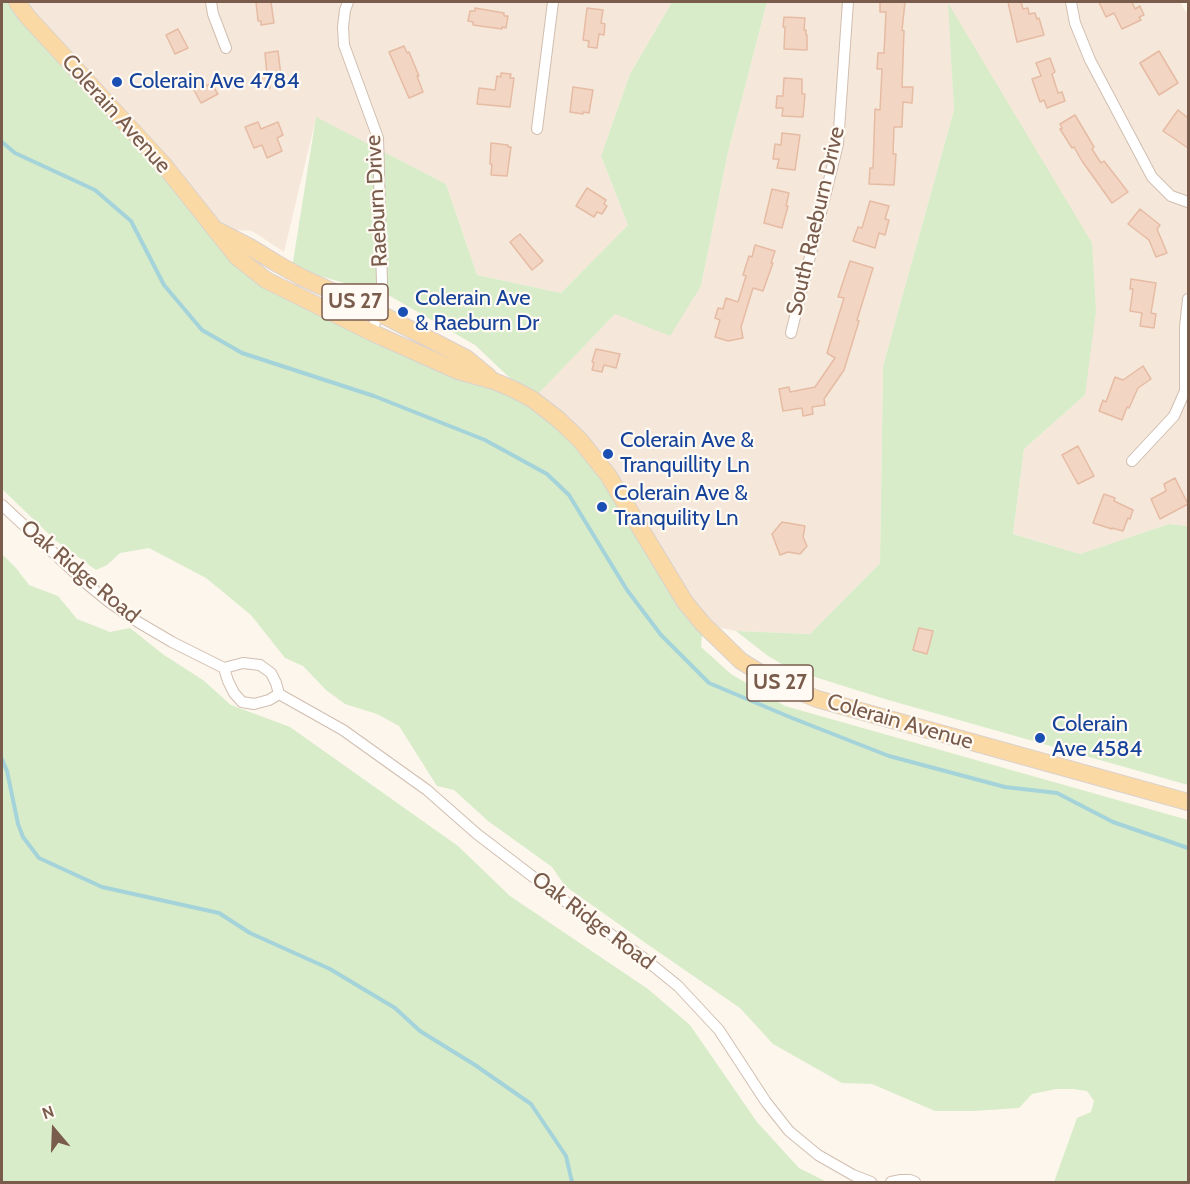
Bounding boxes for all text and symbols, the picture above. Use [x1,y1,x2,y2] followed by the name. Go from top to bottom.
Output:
[56,49,176,179] street label: Colerain Avenue
[129,69,299,95] place label: Colerain Ave 4784
[110,75,124,89] marker: Colerain Ave 4784
[781,124,851,318] street label: South Raeburn Drive
[360,134,394,268] street label: Raeburn Drive
[322,284,388,320] road number: US 27
[415,286,539,338] place label: Colerain Ave & Raeburn Dr
[396,305,410,319] marker: Colerain Ave & Raeburn Dr
[620,428,754,480] place label: Colerain Ave & Tranquillity Ln
[601,447,615,461] marker: Colerain Ave & Tranquillity Ln
[614,481,748,532] place label: Colerain Ave & Tranquility Ln
[595,500,609,514] marker: Colerain Ave & Tranquility Ln
[15,515,145,629] street label: Oak Ridge Road
[747,665,813,701] road number: US 27
[824,689,976,755] street label: Colerain Avenue
[1052,712,1142,764] place label: Colerain Ave 4584
[1033,731,1047,745] marker: Colerain Ave 4584
[526,866,660,976] street label: Oak Ridge Road
[24,1100,84,1160] north arrow
[40,1102,56,1123] text: N

